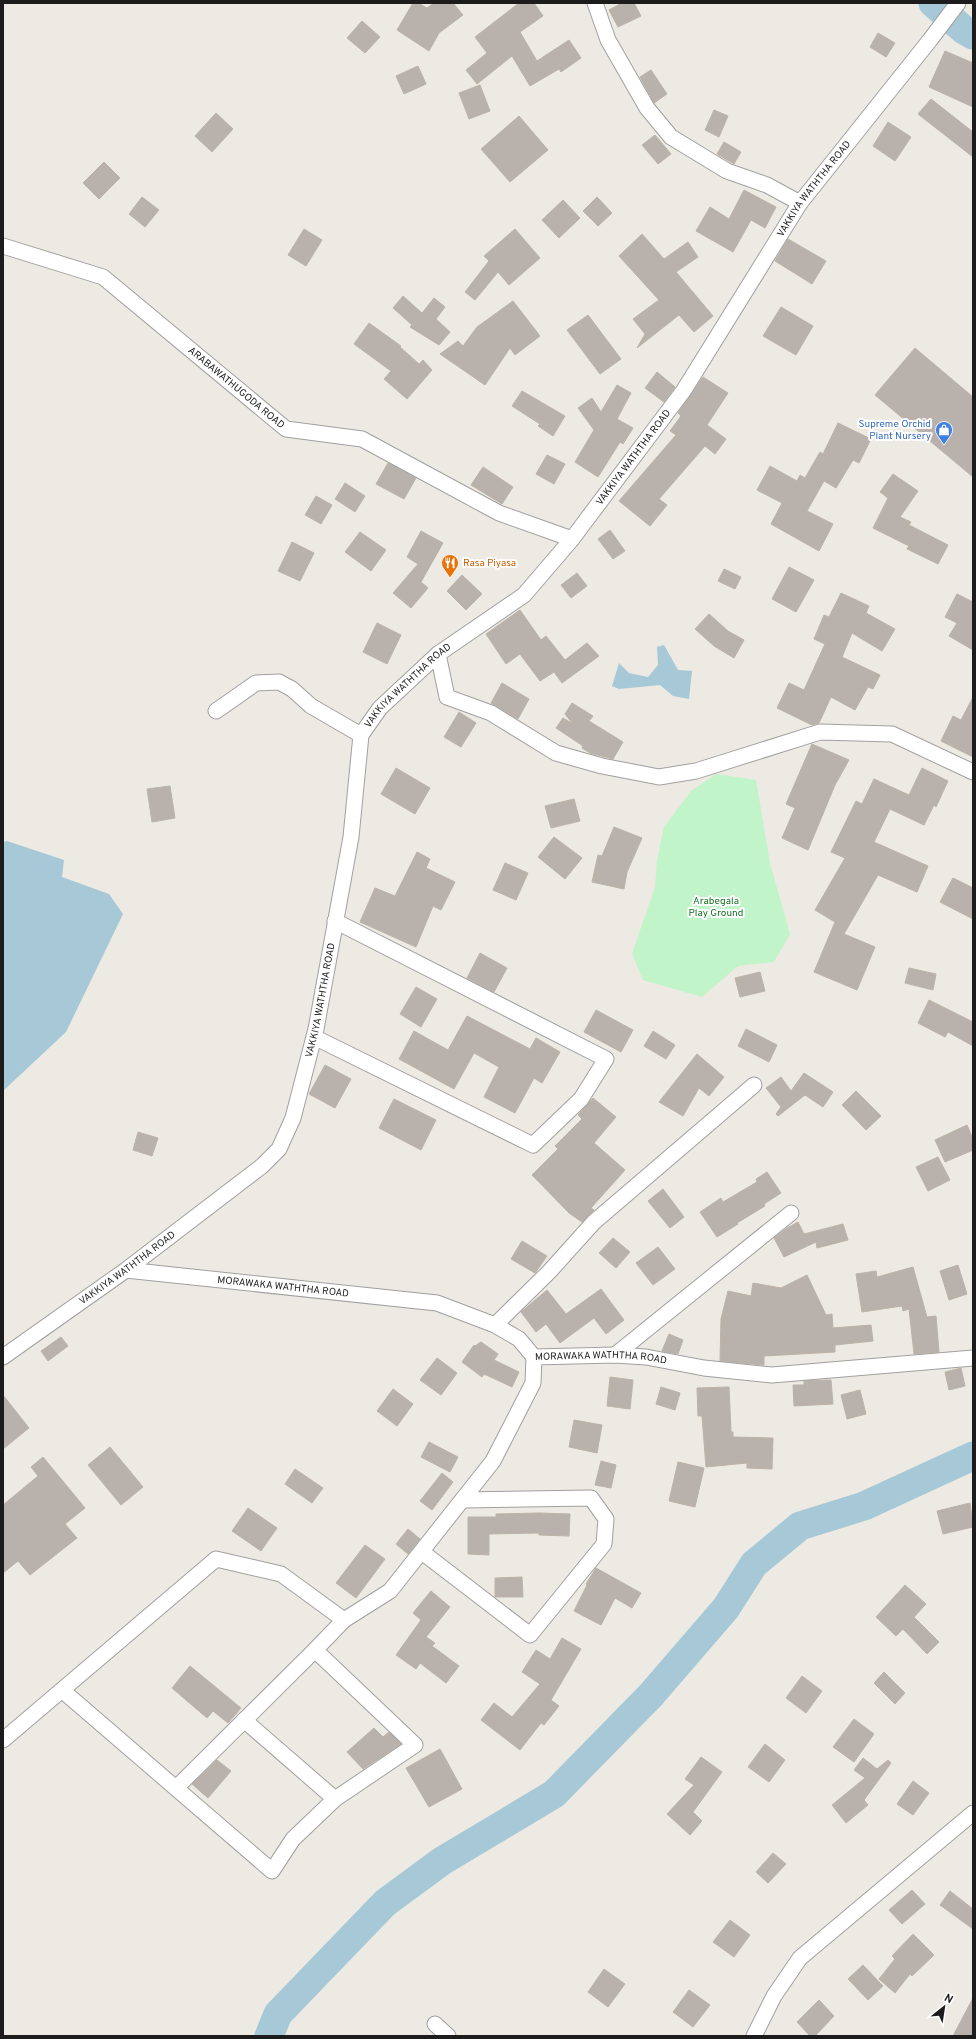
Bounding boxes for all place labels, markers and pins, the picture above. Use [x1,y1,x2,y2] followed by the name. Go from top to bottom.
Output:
[858,418,931,443] place label: Supreme Orchid Plant Nursery
[934,420,954,445] shop icon: Supreme Orchid Plant Nursery
[440,553,460,578] restaurant icon: Rasa Piyasa
[463,557,516,570] place label: Rasa Piyasa

